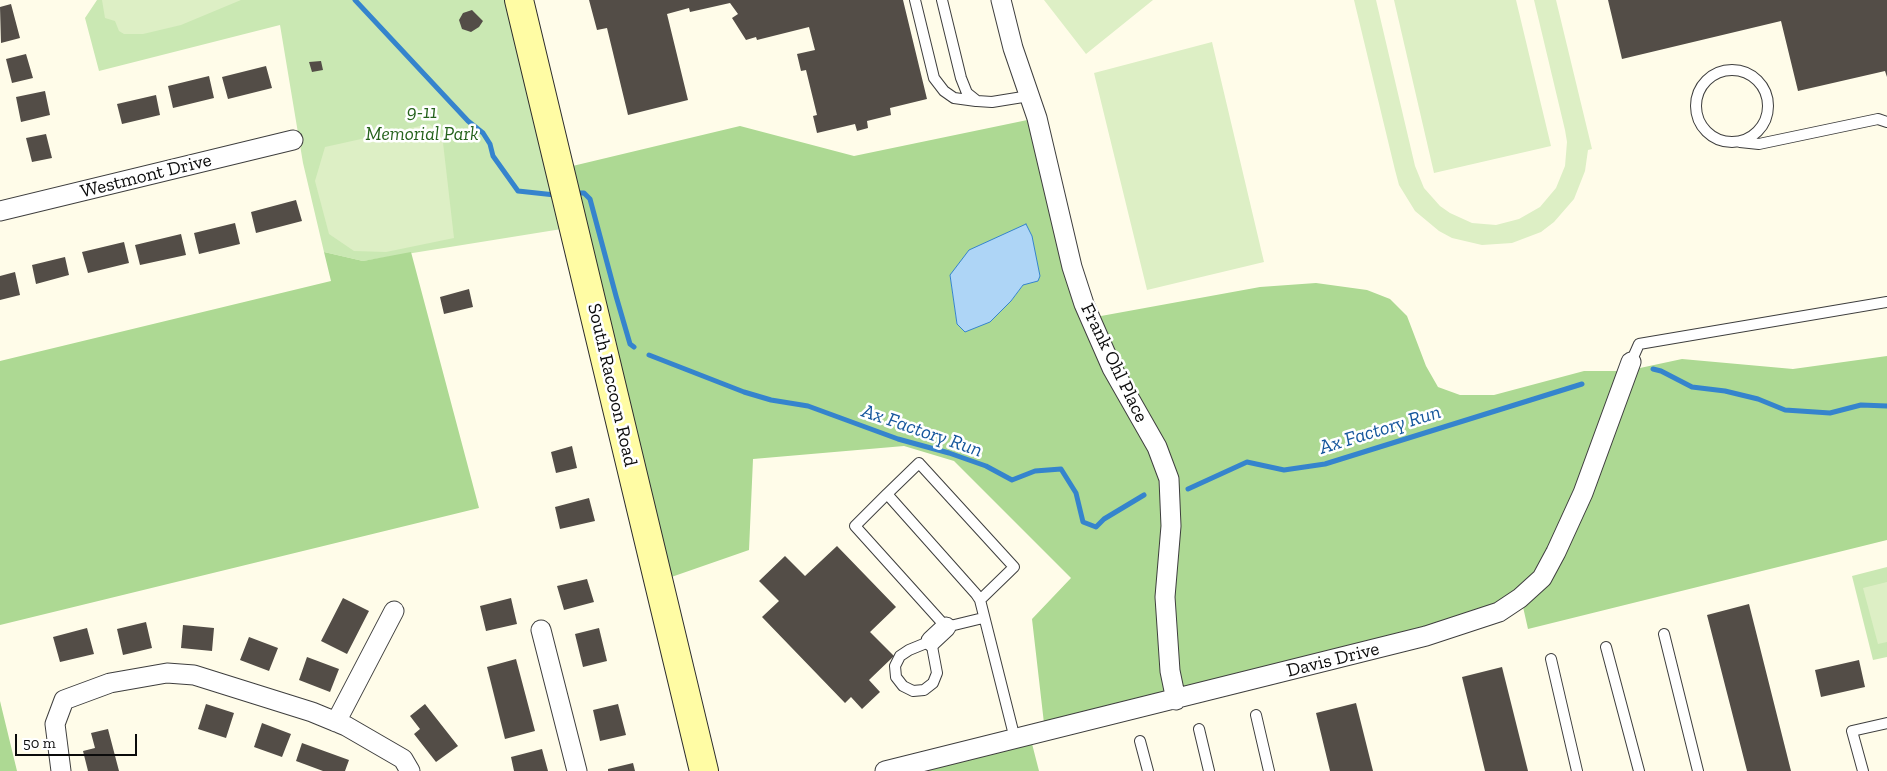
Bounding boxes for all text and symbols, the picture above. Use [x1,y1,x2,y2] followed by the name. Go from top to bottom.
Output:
[366,102,478,146] park label: 9-11 Memorial Park
[78,149,214,203] street label: Westmont Drive
[1075,300,1153,426] street label: Frank Ohl Place
[582,301,642,469] street label: South Raccoon Road
[859,399,985,463] water label: Ax Factory Run
[1316,400,1444,460] water label: Ax Factory Run
[1284,638,1382,682] street label: Davis Drive
[18,724,140,756] scale bar
[23,734,56,752] text: 50 m

